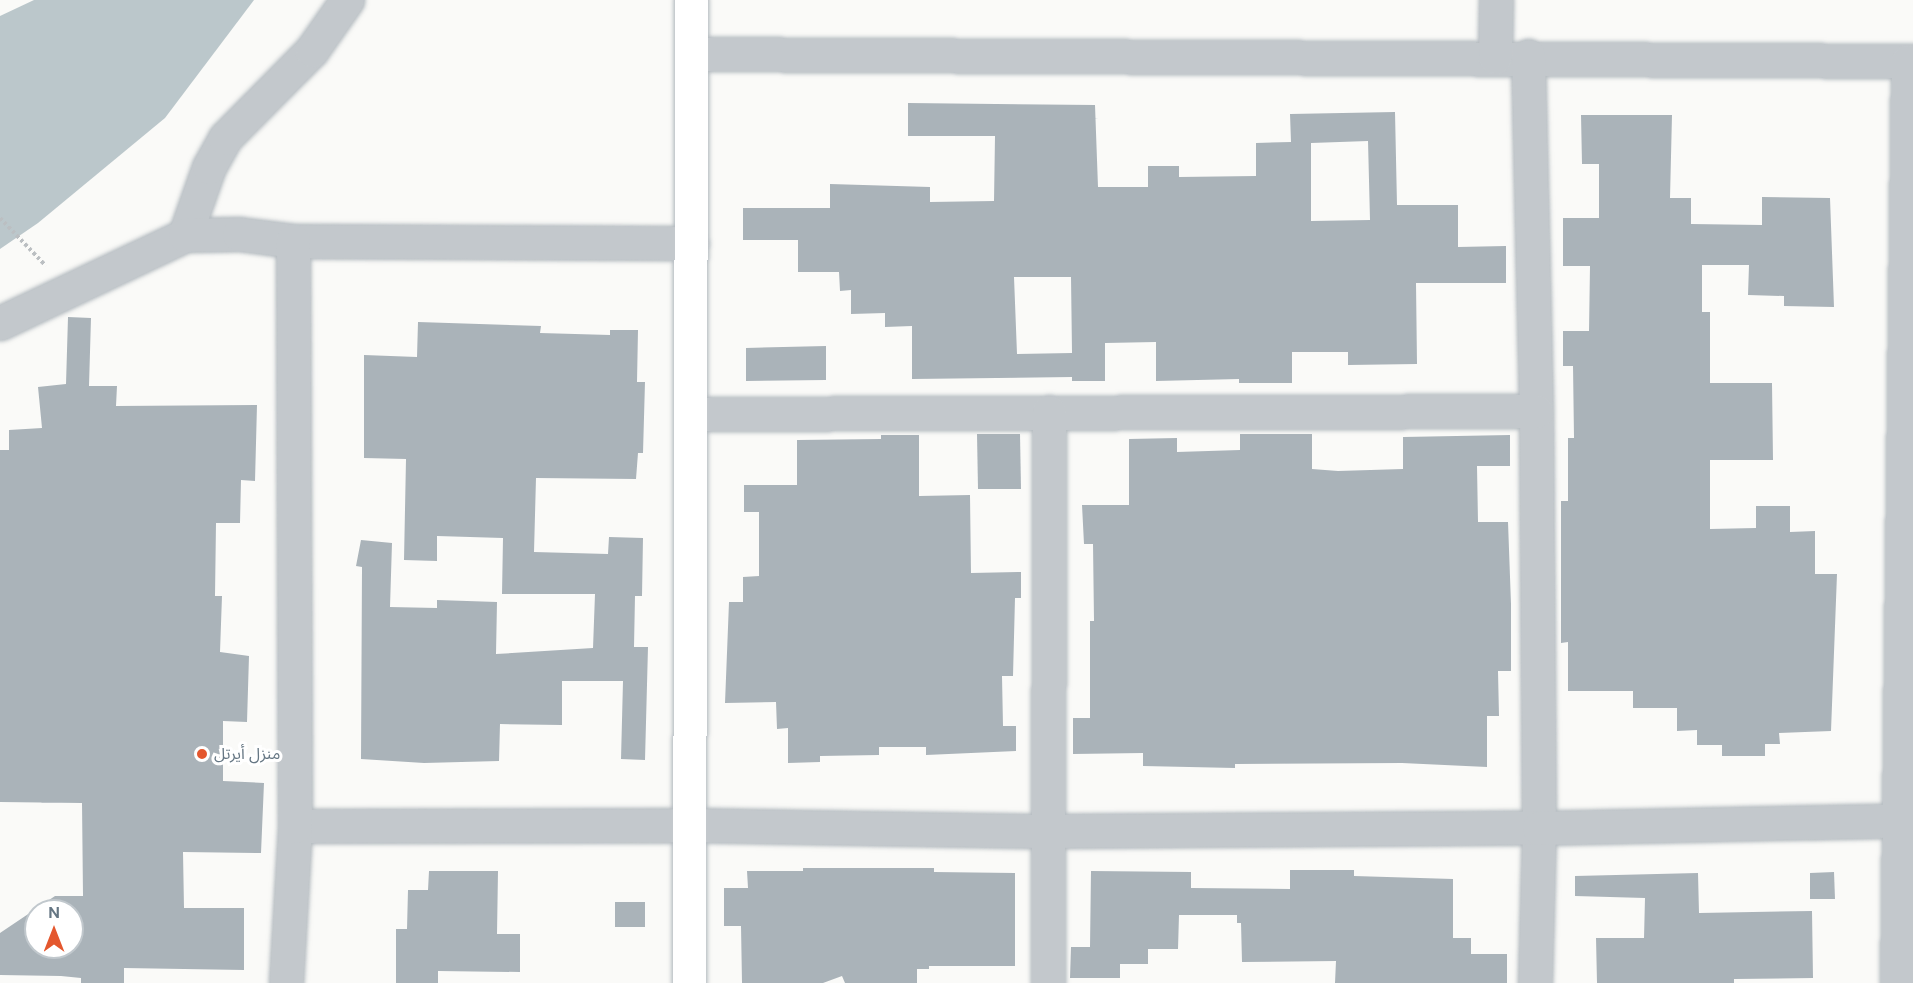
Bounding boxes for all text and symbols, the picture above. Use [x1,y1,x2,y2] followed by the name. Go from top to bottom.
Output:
[214,744,280,764] place label: منزل أيرتل
[195,747,209,761] marker: منزل أيرتل
[24,899,84,959] north arrow
[48,902,60,923] text: N

